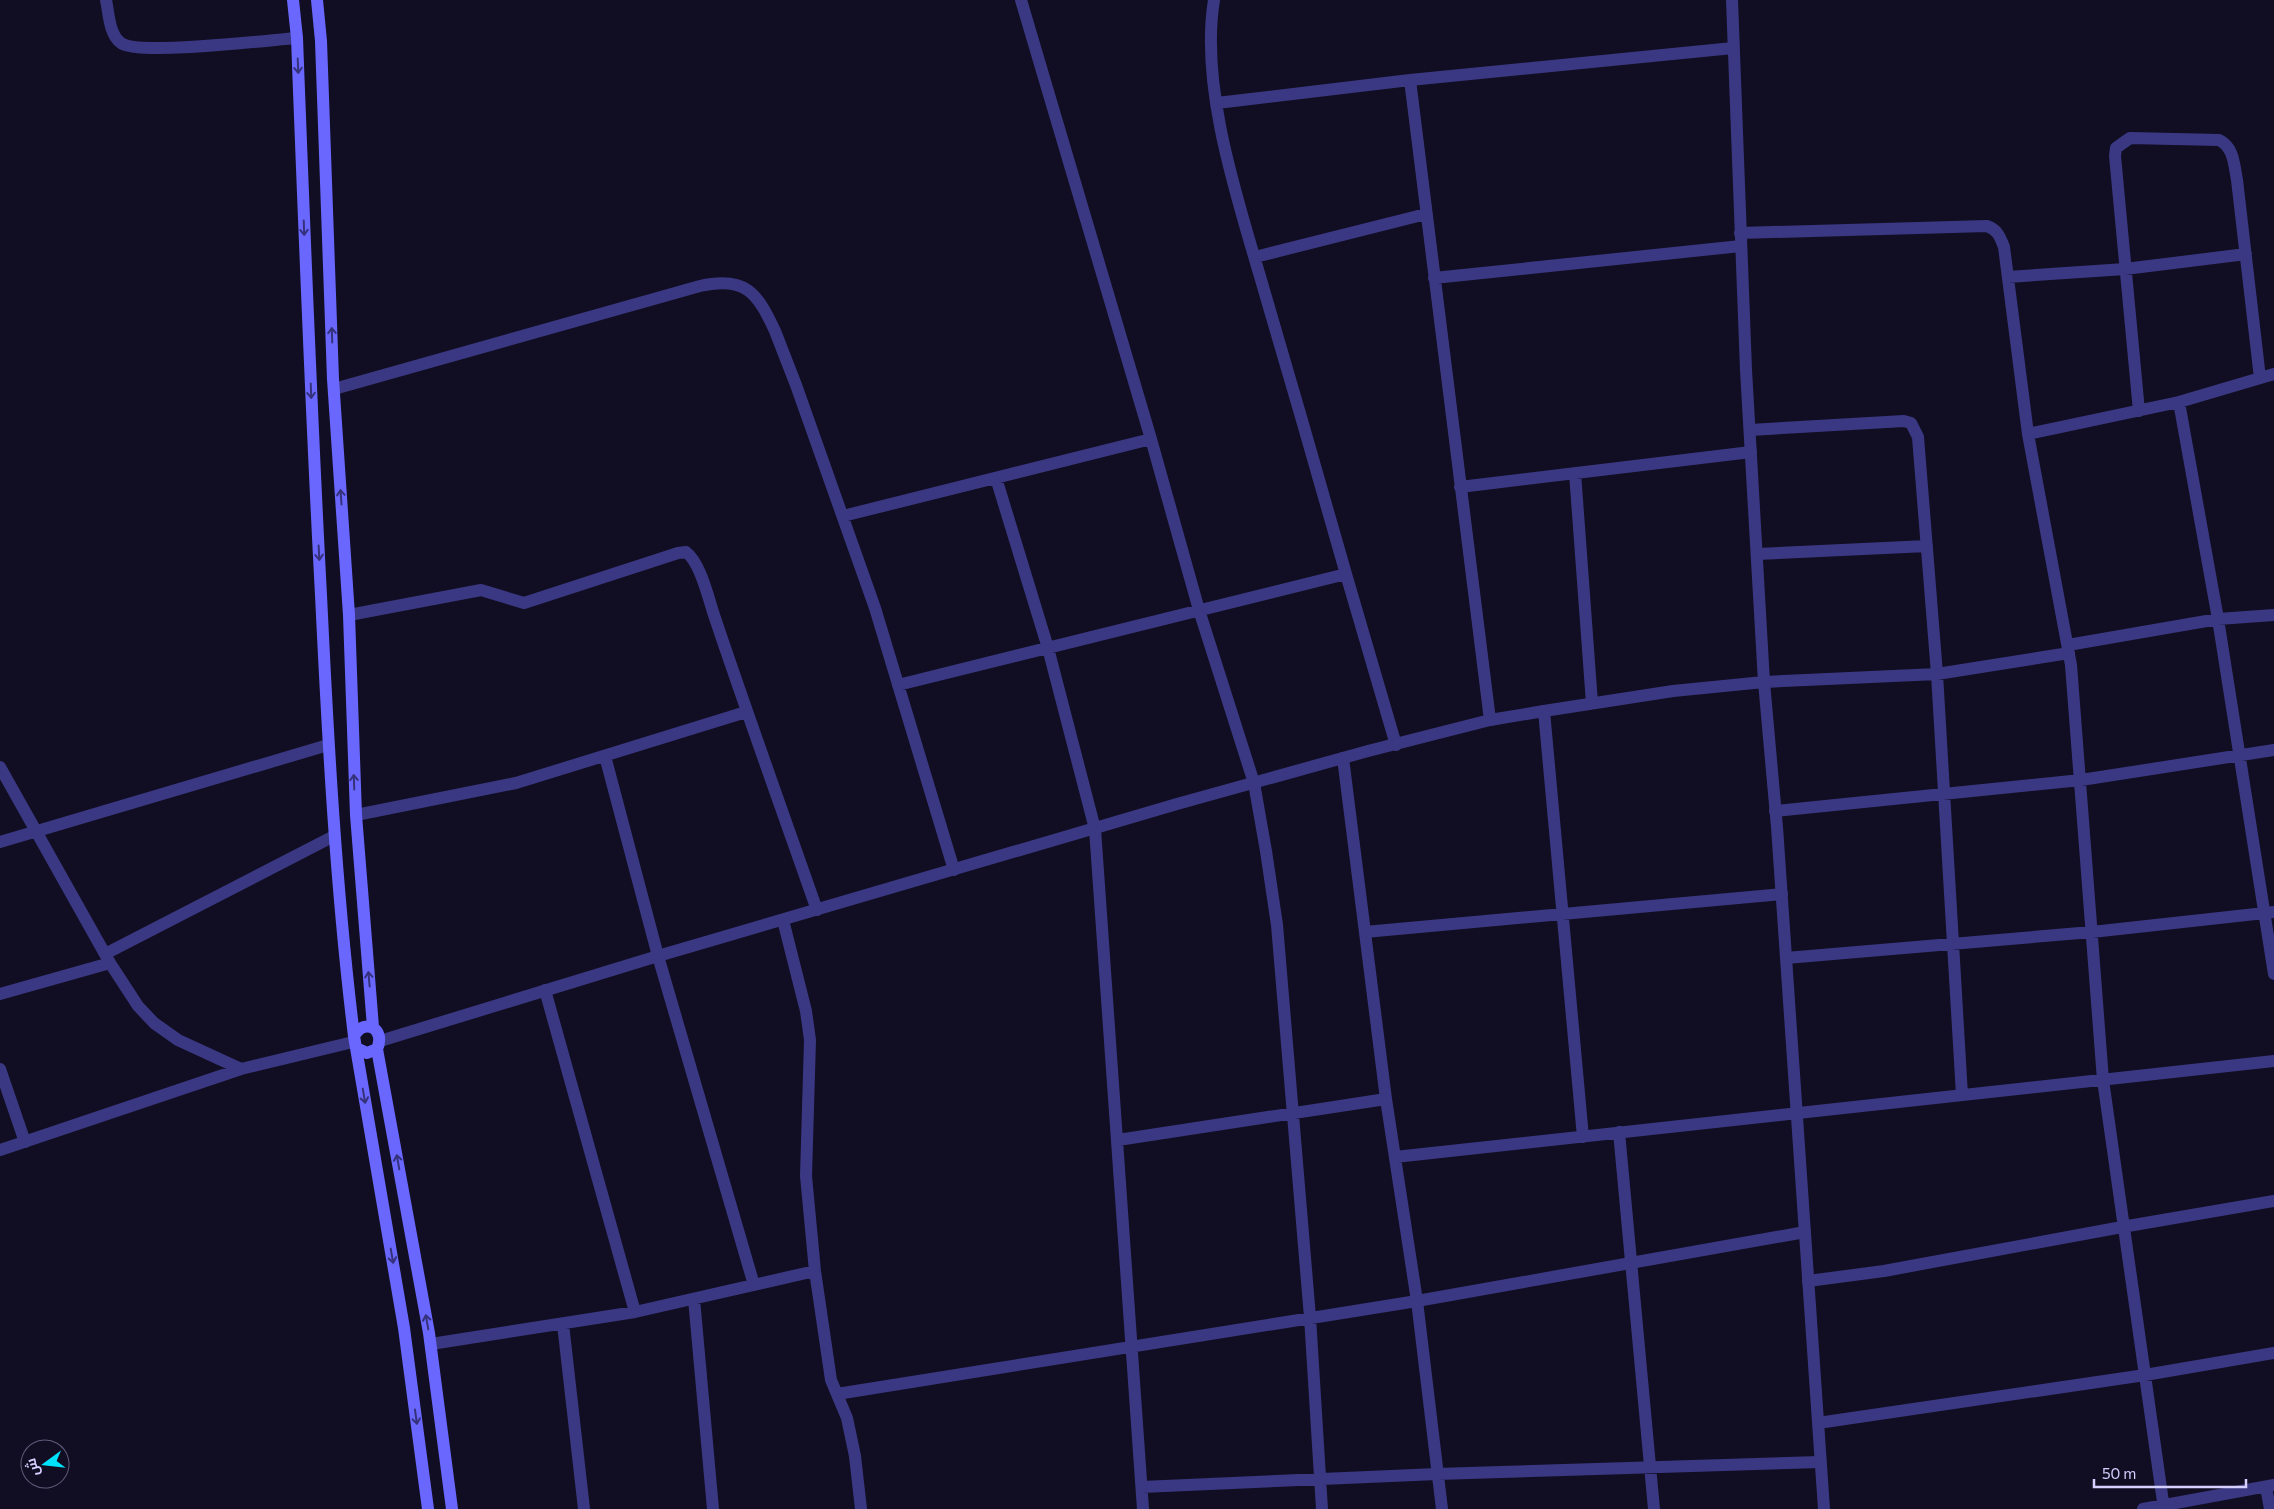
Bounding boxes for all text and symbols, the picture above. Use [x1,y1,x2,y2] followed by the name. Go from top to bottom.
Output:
[294,58,303,74] one-way arrow
[300,220,309,236] one-way arrow
[327,327,336,343] one-way arrow
[307,382,316,398] one-way arrow
[337,490,346,506] one-way arrow
[314,545,323,561] one-way arrow
[350,774,359,790] one-way arrow
[365,971,374,987] one-way arrow
[360,1087,370,1103] one-way arrow
[392,1155,402,1171] one-way arrow
[387,1248,397,1264] one-way arrow
[422,1314,432,1330] one-way arrow
[411,1408,421,1424] one-way arrow
[20,1439,70,1489] north arrow
[21,1456,43,1478] text: ش
[2094,1456,2246,1488] scale bar
[2102,1464,2136,1482] text: 50 m

